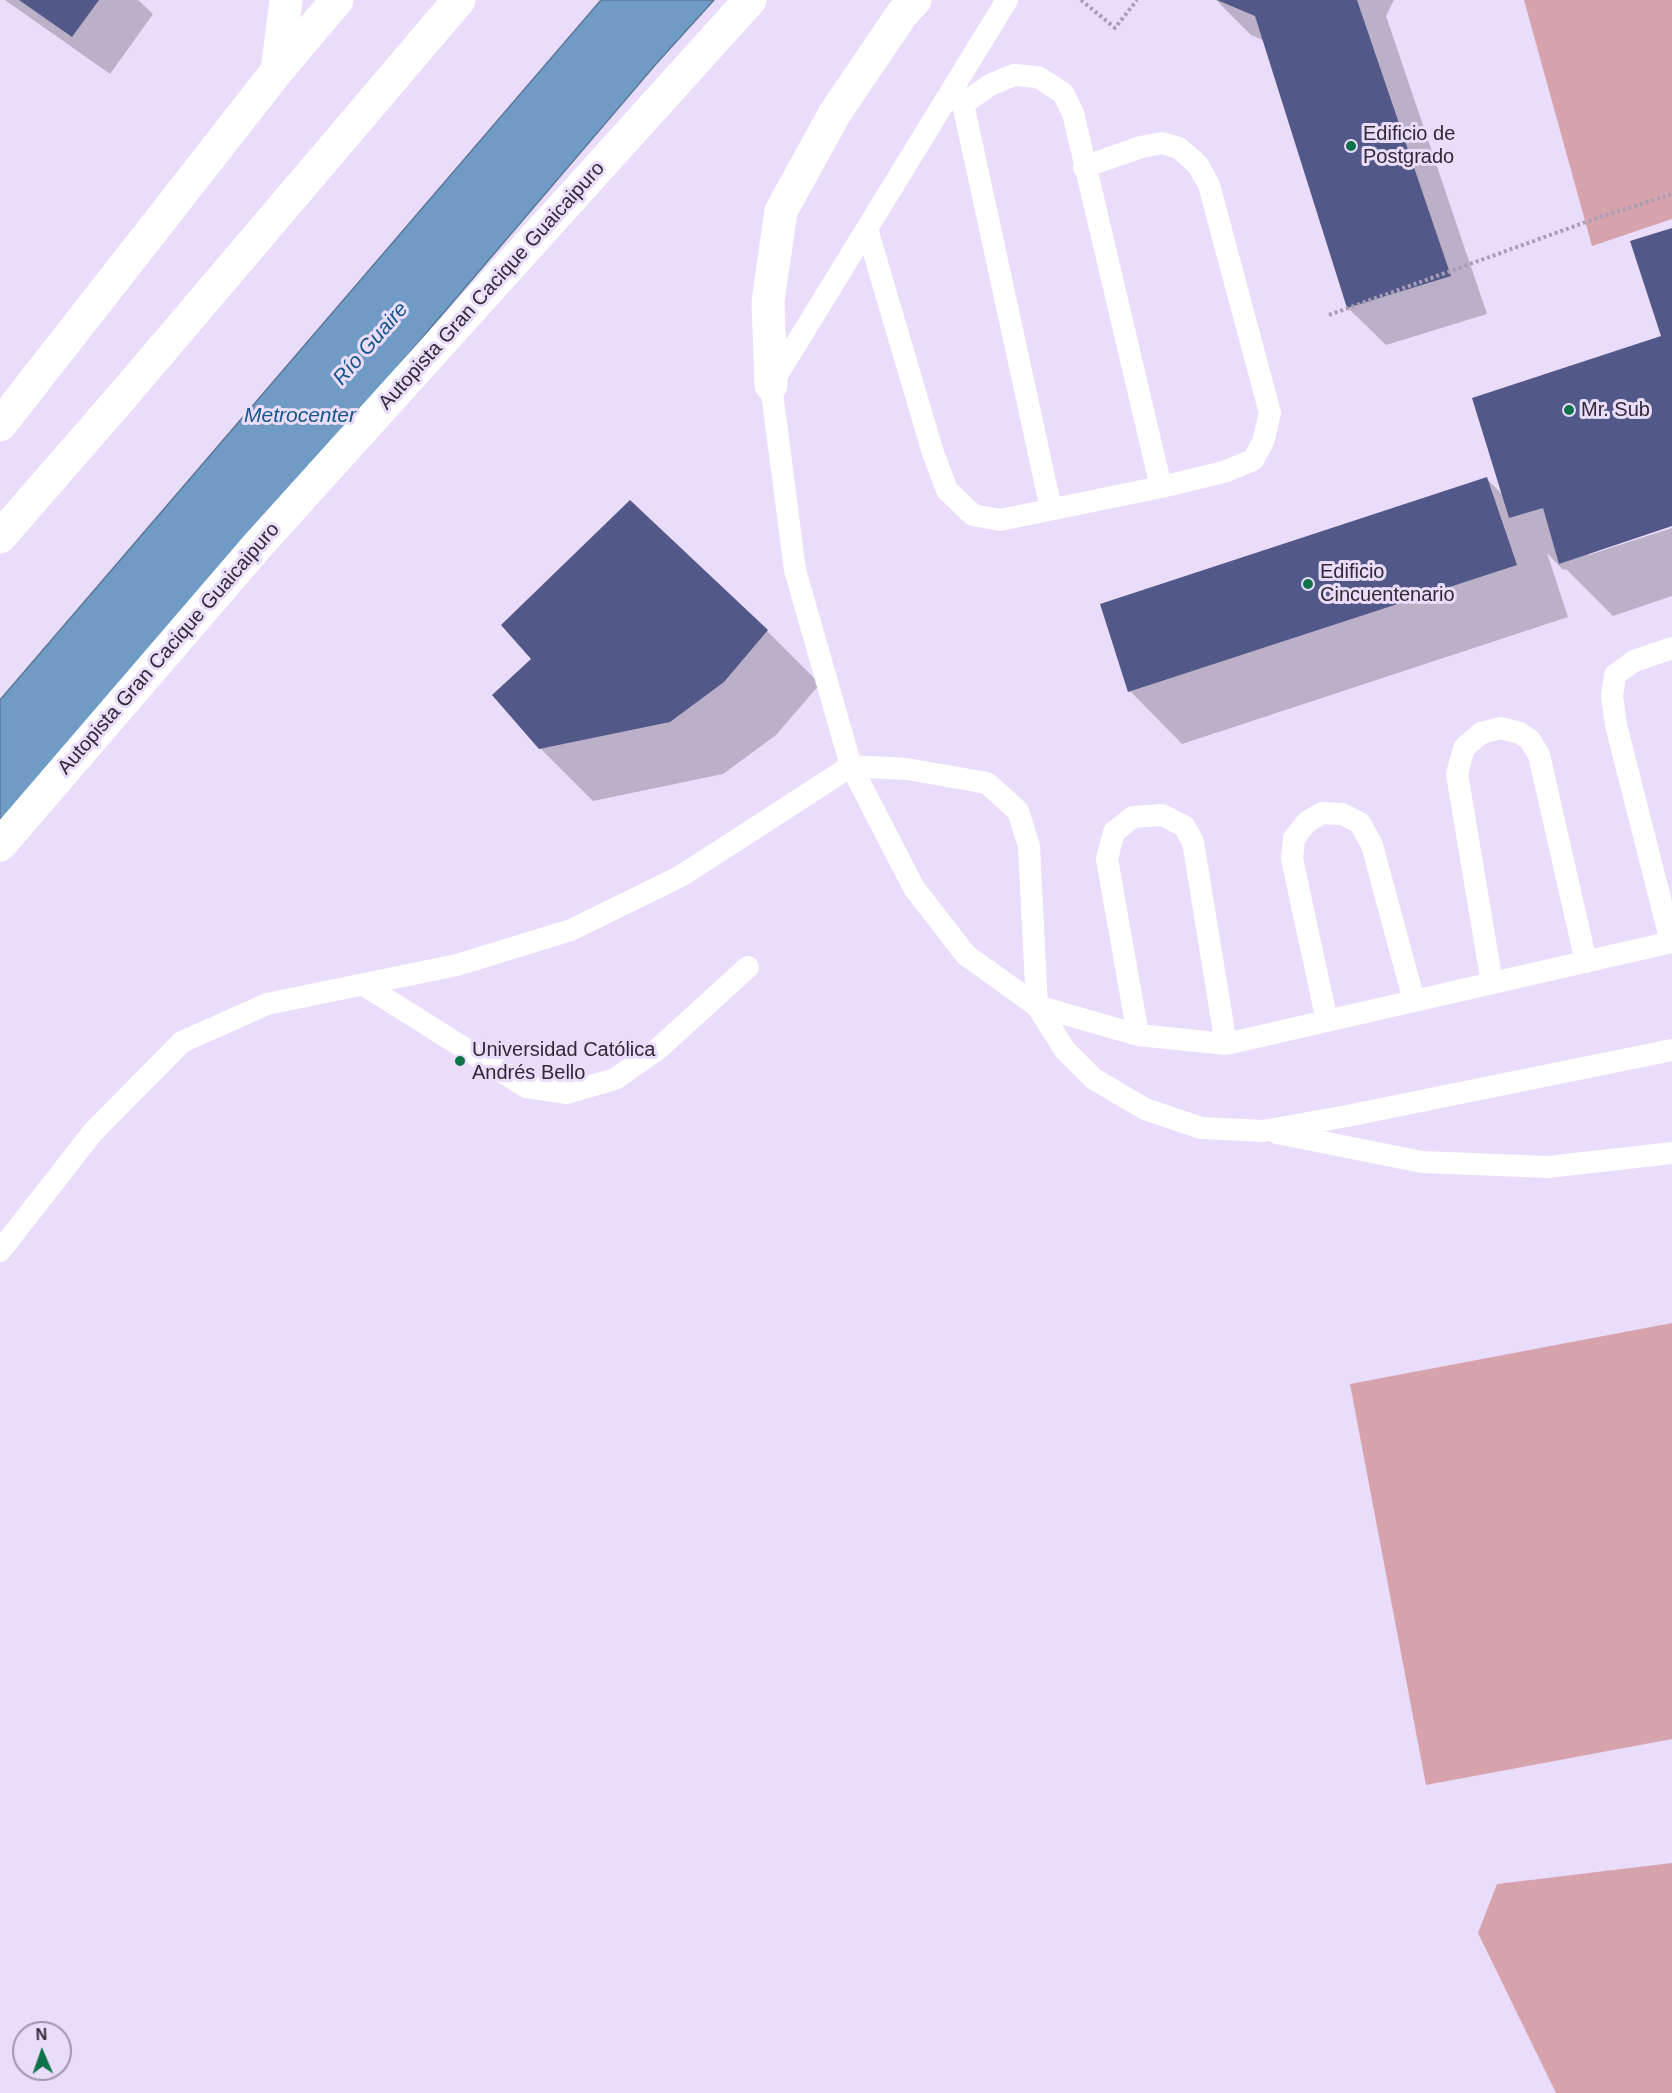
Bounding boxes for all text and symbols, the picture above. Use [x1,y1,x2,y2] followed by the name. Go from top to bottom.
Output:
[1363,122,1455,169] place label: Edificio de Postgrado
[1344,139,1358,153] marker: Edificio de Postgrado
[374,157,610,415] street label: Autopista Gran Cacique Guaicaipuro
[328,297,414,391] water label: Río Guaire
[1581,398,1650,422] place label: Mr. Sub
[244,403,356,429] water label: Metrocenter
[1562,403,1576,417] marker: Mr. Sub
[53,518,285,780] street label: Autopista Gran Cacique Guaicaipuro
[1320,560,1455,607] place label: Edificio Cincuentenario
[1301,577,1315,591] marker: Edificio Cincuentenario
[472,1038,655,1085] place label: Universidad Católica Andrés Bello
[453,1054,467,1068] marker: Universidad Católica Andrés Bello
[12,2021,72,2081] north arrow
[35,2026,47,2043] text: N

